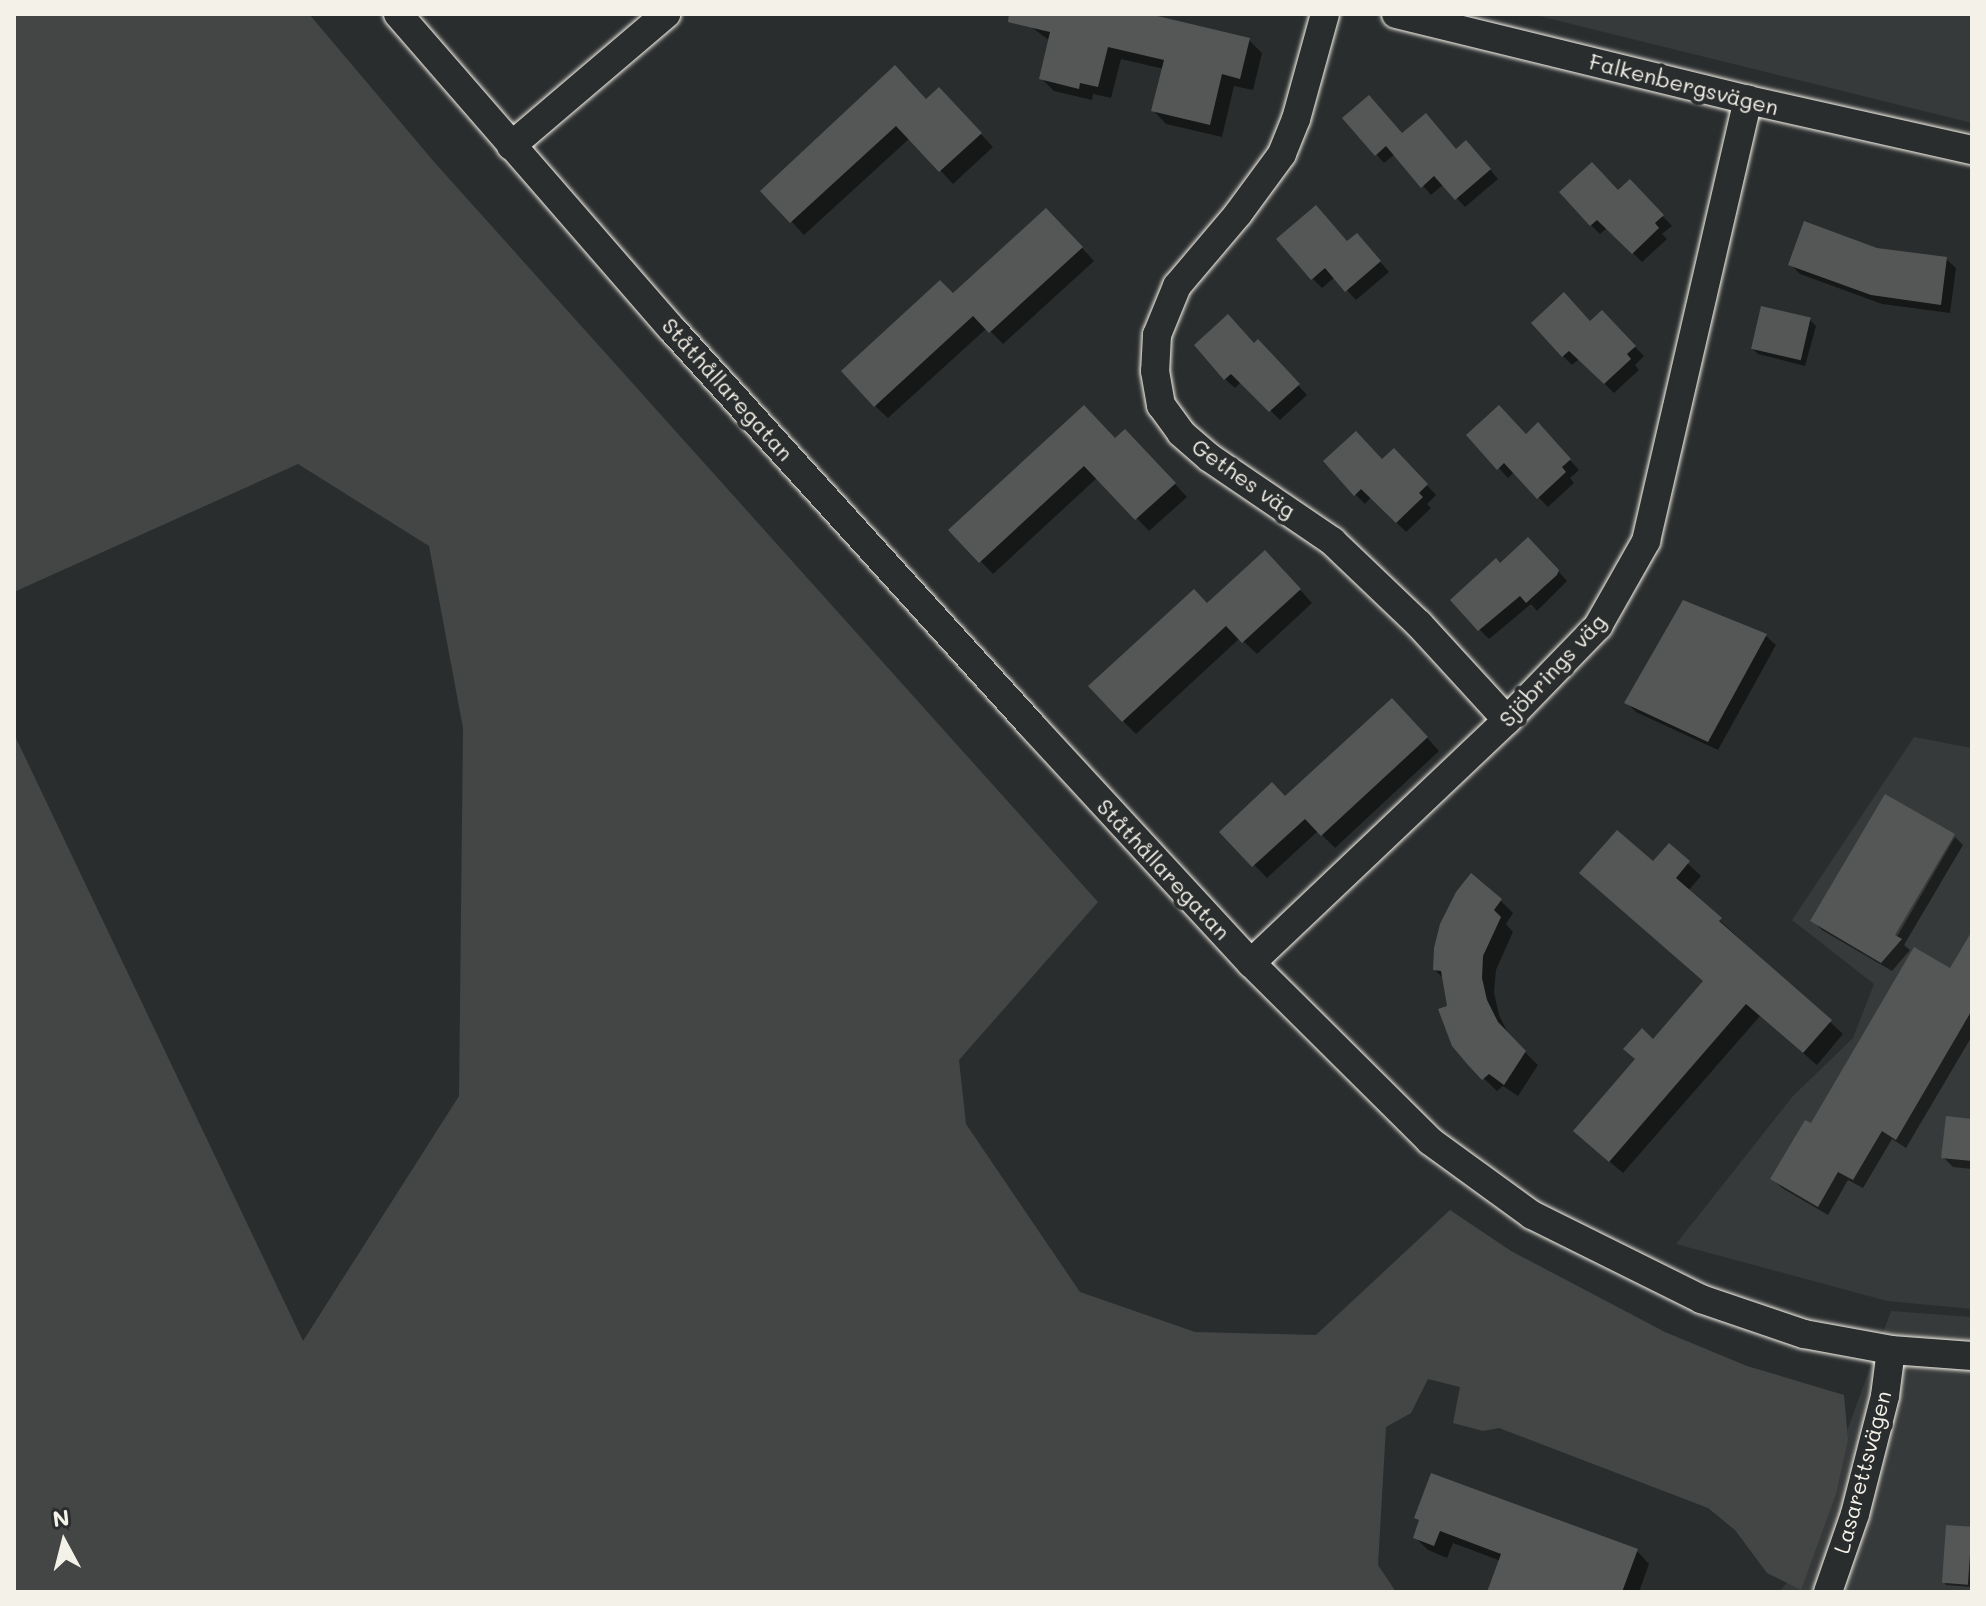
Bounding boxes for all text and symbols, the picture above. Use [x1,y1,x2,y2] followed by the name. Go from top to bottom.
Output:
[1587,48,1781,120] street label: Falkenbergsvägen
[657,312,799,466] street label: Ståthållaregatan
[1187,433,1301,523] street label: Gethes väg
[1493,608,1611,732] street label: Sjöbrings väg
[1092,793,1236,945] street label: Ståthållaregatan
[1828,1388,1896,1556] street label: Lasarettsvägen
[24,1502,104,1582] north arrow
[51,1502,71,1533] text: N

